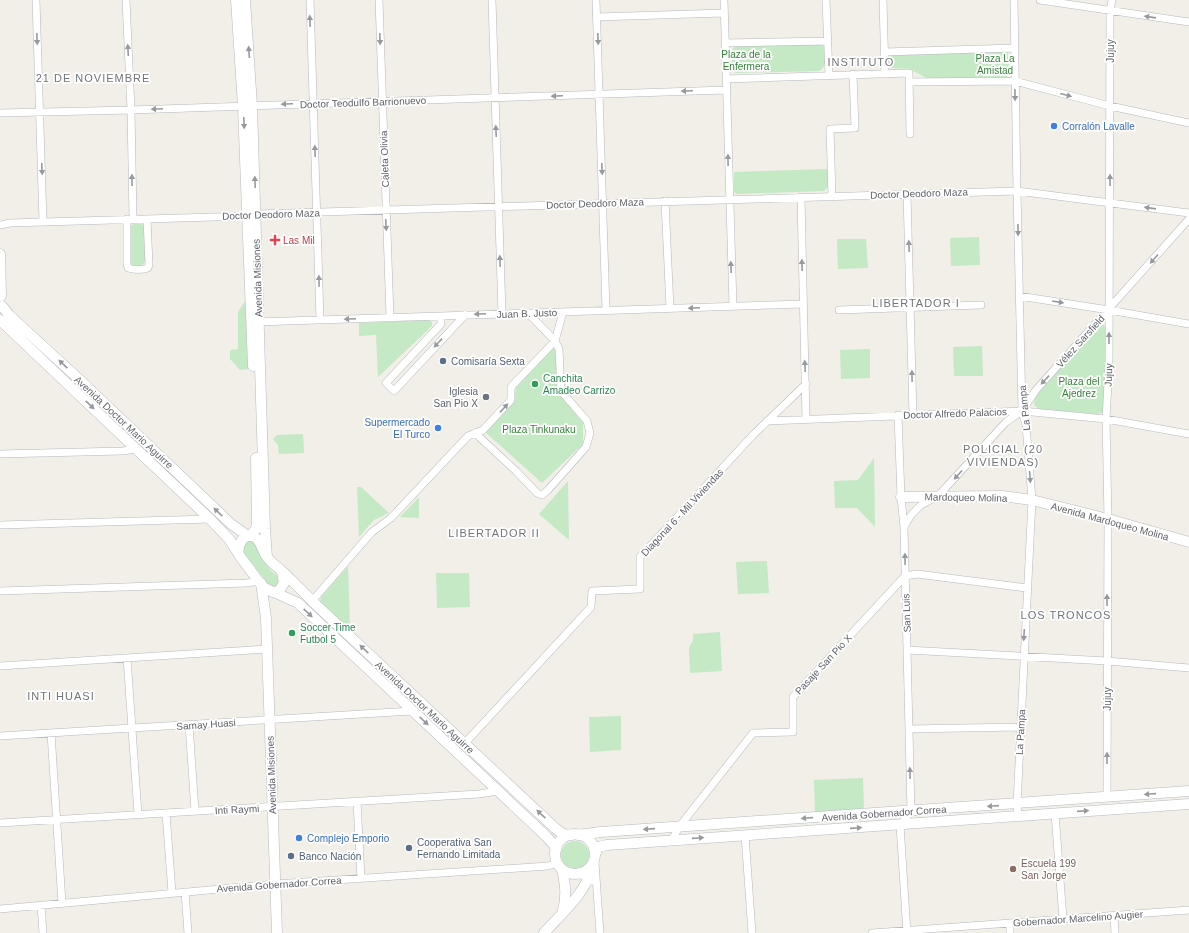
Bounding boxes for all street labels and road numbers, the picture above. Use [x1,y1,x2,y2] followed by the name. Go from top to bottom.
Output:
[1105,39,1116,63] street label: Jujuy
[300,95,427,110] street label: Doctor Teodulfo Barrionuevo
[378,130,391,188] street label: Caleta Olivia
[870,186,969,201] street label: Doctor Deodoro Maza
[546,196,645,211] street label: Doctor Deodoro Maza
[222,207,321,222] street label: Doctor Deodoro Maza
[251,239,264,317] street label: Avenida Misiones
[497,307,558,320] street label: Juan B. Justo
[1054,313,1107,370] street label: Vélez Sarsfield
[1103,363,1114,387] street label: Jujuy
[72,374,175,471] street label: Avenida Doctor Mario Aguirre
[1017,384,1032,431] street label: La Pampa
[903,406,1007,421] street label: Doctor Alfredo Palacios
[639,466,726,558] street label: Diagonal 6 - Mil Viviendas
[924,491,1008,504] street label: Mardoqueo Molina
[1050,500,1170,543] street label: Avenida Mardoqueo Molina
[900,593,913,633] street label: San Luis
[793,632,854,697] street label: Pasaje San Pio X
[373,659,476,756] street label: Avenida Doctor Mario Aguirre
[1102,687,1113,711] street label: Jujuy
[1014,709,1027,755] street label: La Pampa
[176,717,236,732] street label: Samay Huasi
[265,736,278,814] street label: Avenida Misiones
[215,803,260,816] street label: Inti Raymi
[821,804,947,823] street label: Avenida Gobernador Correa
[216,875,342,894] street label: Avenida Gobernador Correa
[1012,908,1144,929] street label: Gobernador Marcelino Augier

